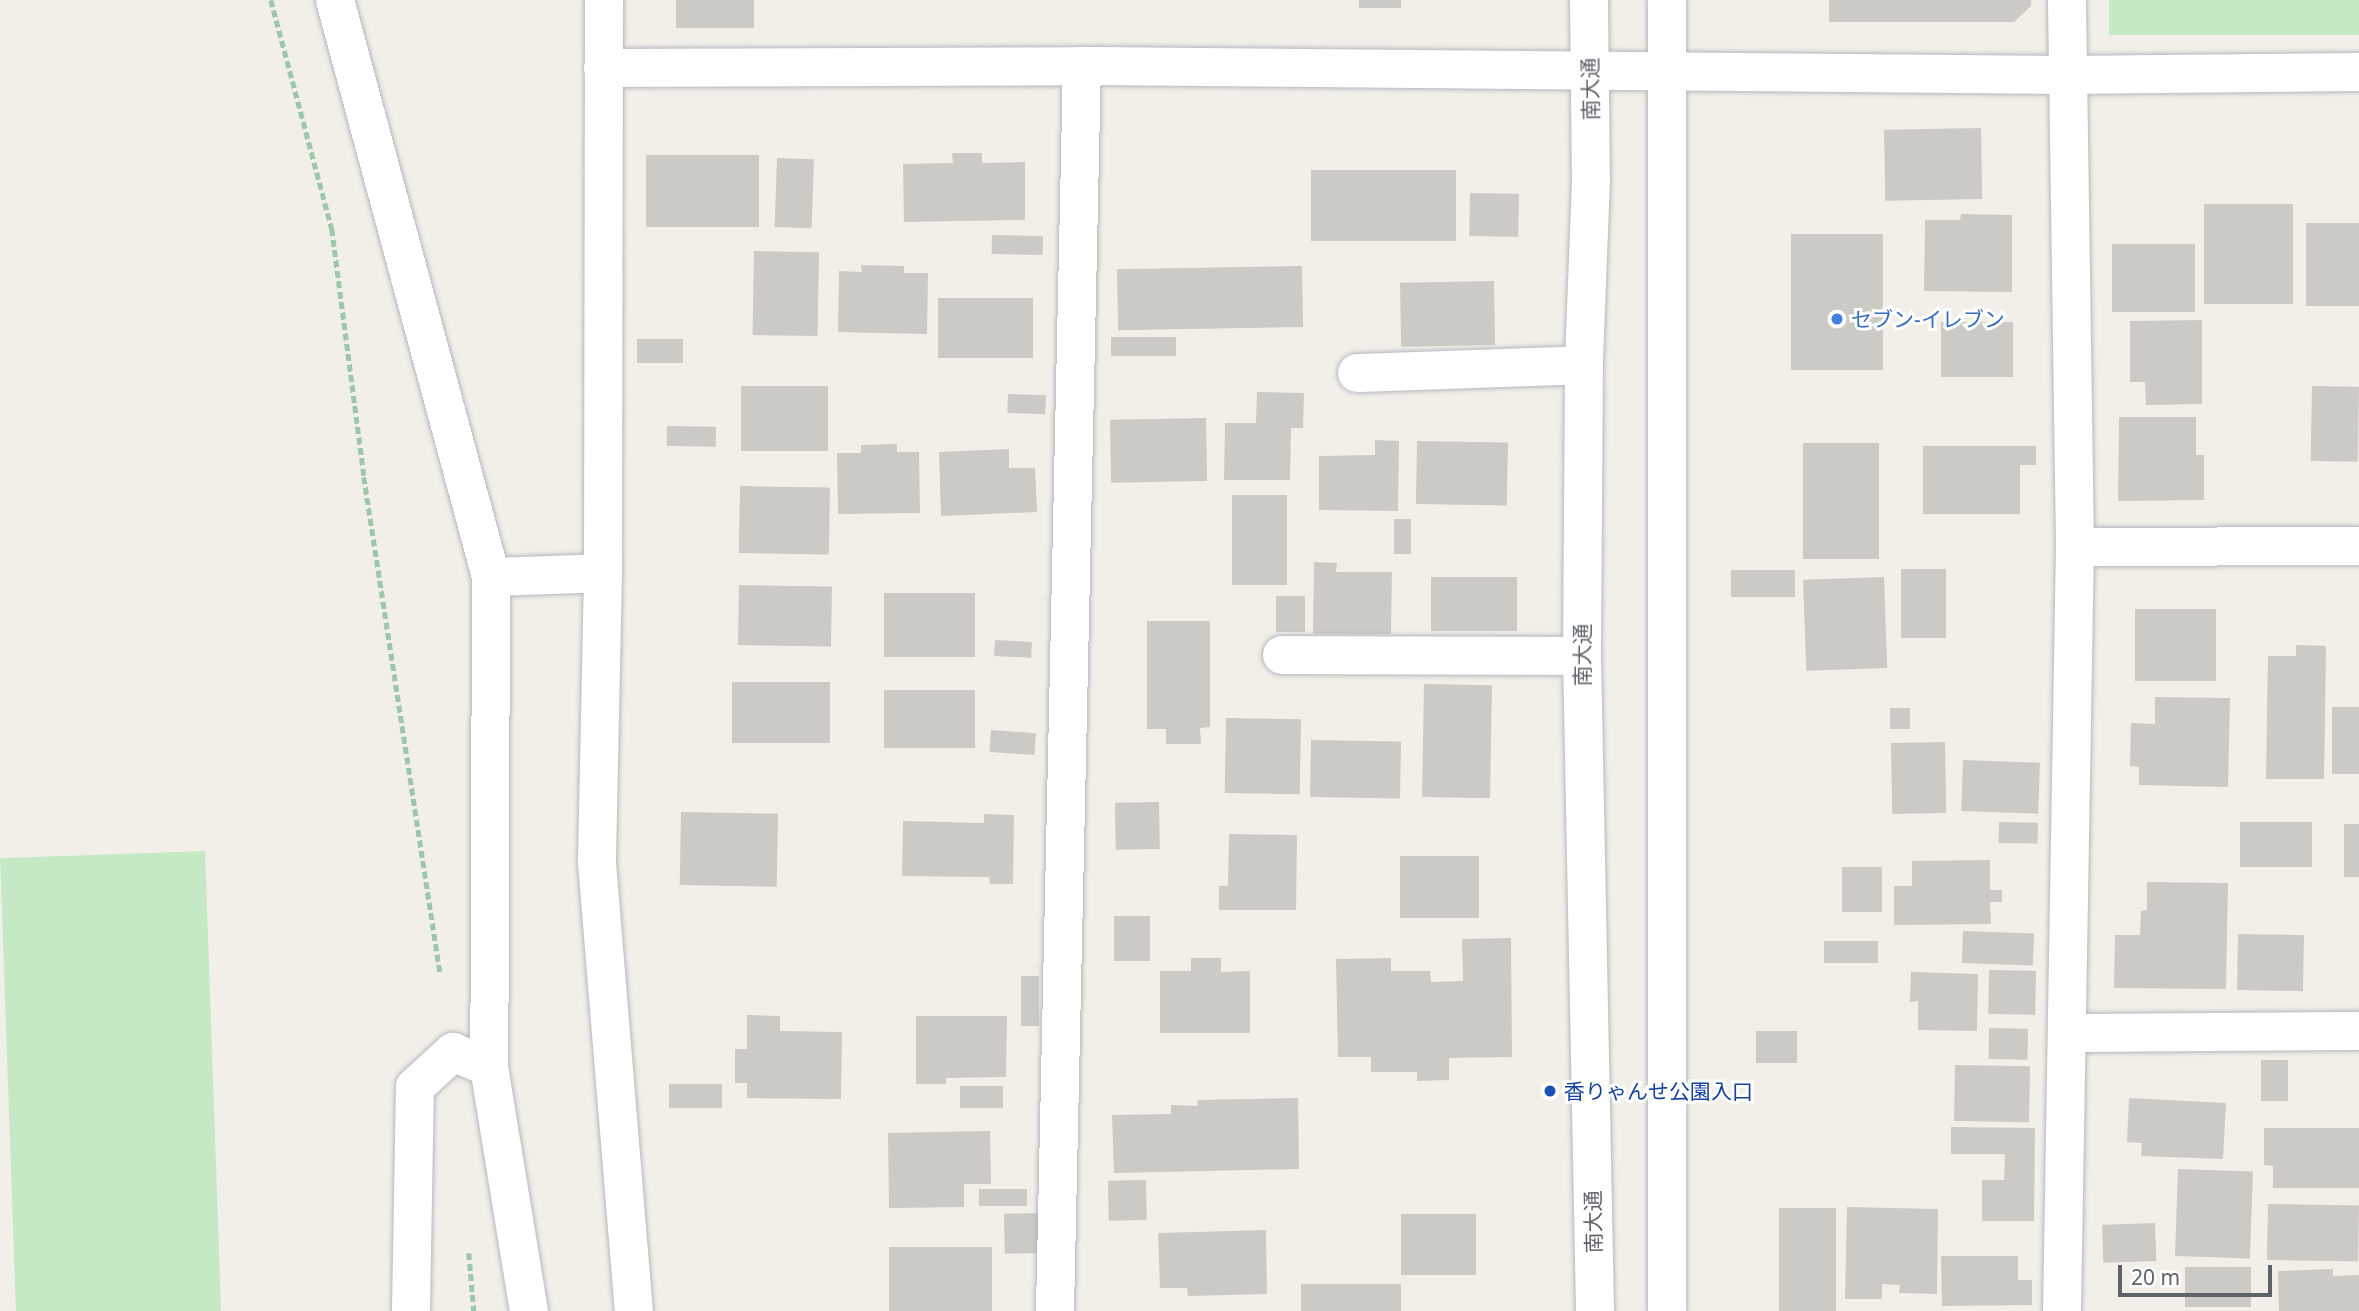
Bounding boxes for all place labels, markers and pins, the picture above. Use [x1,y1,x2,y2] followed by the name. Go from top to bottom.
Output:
[1851,306,2005,332] place label: セブン-イレブン
[1829,311,1845,327] marker: セブン-イレブン
[1564,1078,1753,1104] place label: 香りゃんせ公園入口
[1542,1083,1558,1099] marker: 香りゃんせ公園入口

